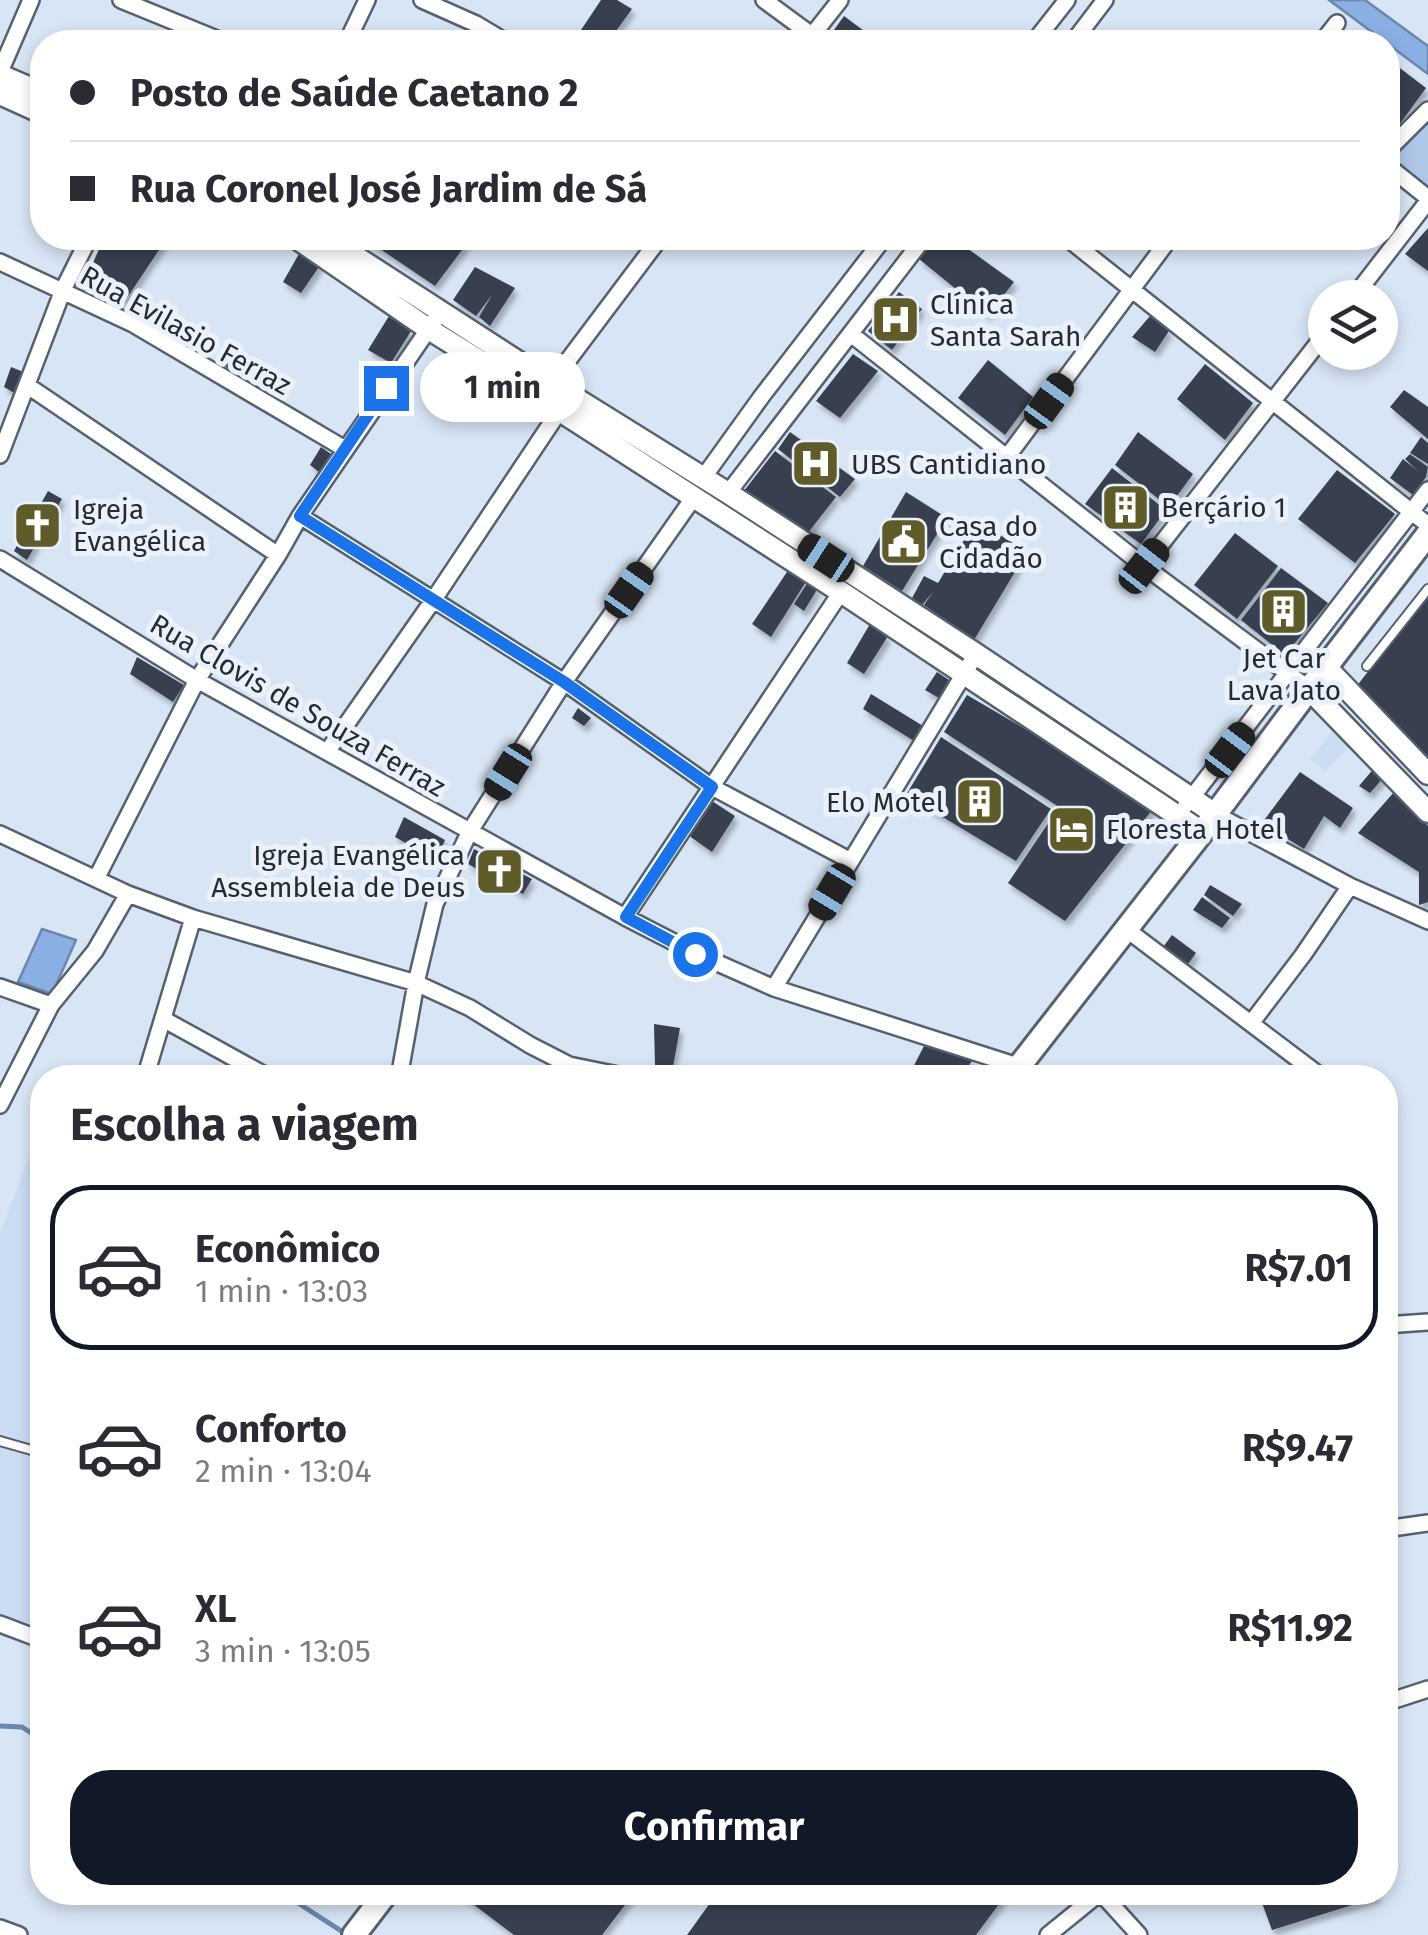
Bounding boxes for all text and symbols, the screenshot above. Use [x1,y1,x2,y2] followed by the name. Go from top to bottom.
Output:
[130,70,578,116] text: Posto de Saúde Caetano 2
[130,166,647,212] text: Rua Coronel José Jardim de Sá
[75,259,297,402] street label: Rua Evilasio Ferraz
[1308,280,1398,370] map controls
[1308,280,1398,370] button: layers
[930,288,1081,353] place label: Clínica Santa Sarah
[869,294,921,346] hospital icon: Clínica Santa Sarah
[421,353,586,423] callout: 1 min
[364,366,409,411] route end
[464,368,541,406] text: 1 min
[1019,368,1079,434] car
[790,438,842,490] hospital icon: UBS Cantidiano
[851,448,1046,481] place label: UBS Cantidiano
[1100,481,1152,533] building icon: Berçário 1
[1161,491,1286,524] place label: Berçário 1
[73,493,206,558] place label: Igreja Evangélica
[12,499,64,551] church icon: Igreja Evangélica
[939,510,1043,575] place label: Casa do Cidadão
[878,516,930,568] public building icon: Casa do Cidadão
[793,529,859,587] car
[1114,533,1174,599] car
[600,557,658,623] car
[1258,585,1310,637] building icon: Jet Car Lava Jato
[144,607,451,804] street label: Rua Clovis de Souza Ferraz
[1227,642,1341,707] place label: Jet Car Lava Jato
[1200,717,1260,783] car
[479,739,537,805] car
[953,776,1005,828] building icon: Elo Motel
[826,786,944,819] place label: Elo Motel
[1045,803,1097,855] hotel icon: Floresta Hotel
[1106,813,1283,846] place label: Floresta Hotel
[211,839,465,904] place label: Igreja Evangélica Assembleia de Deus
[474,845,526,897] church icon: Igreja Evangélica Assembleia de Deus
[804,859,860,925] car
[673,932,718,977] route start
[70,1098,419,1152] text: Escolha a viagem
[75,1223,165,1313] icon: car
[195,1226,380,1272] text: Econômico
[1244,1245,1353,1291] text: R$7.01
[195,1272,368,1310] text: 1 min · 13:03
[75,1403,165,1493] icon: car
[195,1406,347,1452] text: Conforto
[1242,1425,1353,1471] text: R$9.47
[195,1452,372,1490] text: 2 min · 13:04
[75,1583,165,1673] icon: car
[195,1586,237,1632] text: XL
[1227,1605,1353,1651] text: R$11.92
[195,1632,371,1670] text: 3 min · 13:05
[70,1770,1358,1885] button: Confirmar

